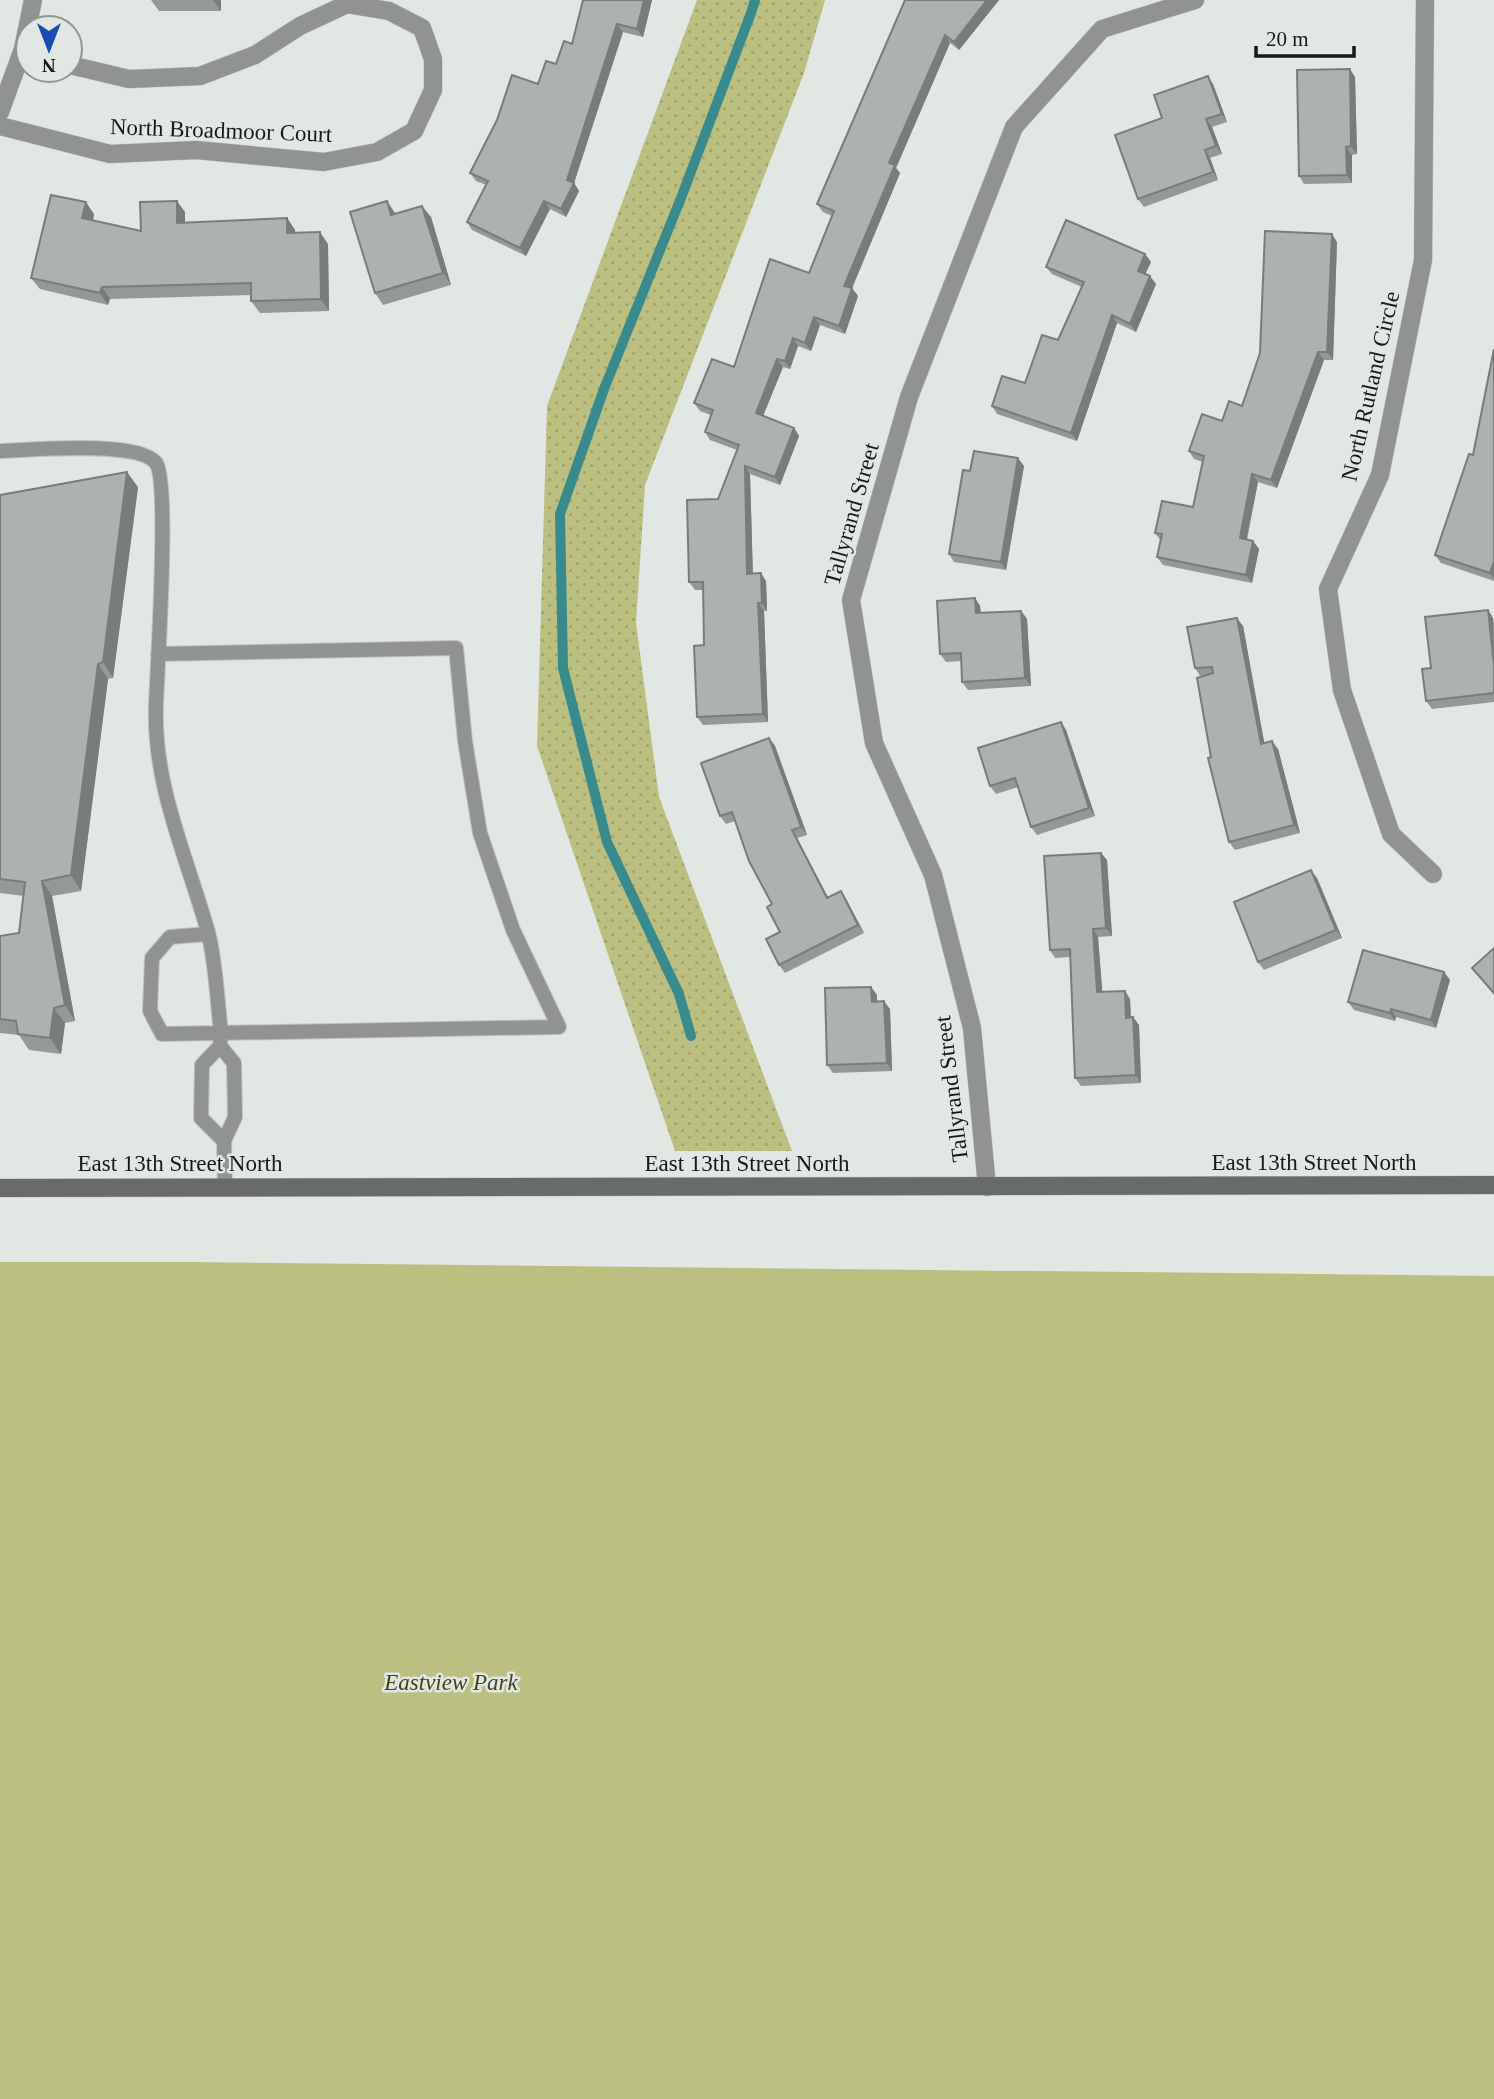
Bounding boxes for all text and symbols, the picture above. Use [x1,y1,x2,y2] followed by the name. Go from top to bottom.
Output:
[14,14,84,84] north arrow
[1256,14,1354,58] scale bar
[1266,27,1309,51] text: 20 m
[42,55,56,76] text: N
[109,114,333,147] street label: North Broadmoor Court
[1336,289,1405,484] street label: North Rutland Circle
[819,439,884,588] street label: Tallyrand Street
[930,1014,973,1164] street label: Tallyrand Street
[1211,1150,1417,1175] street label: East 13th Street North
[77,1151,283,1176] street label: East 13th Street North
[644,1151,850,1176] street label: East 13th Street North
[383,1670,519,1695] park label: Eastview Park

